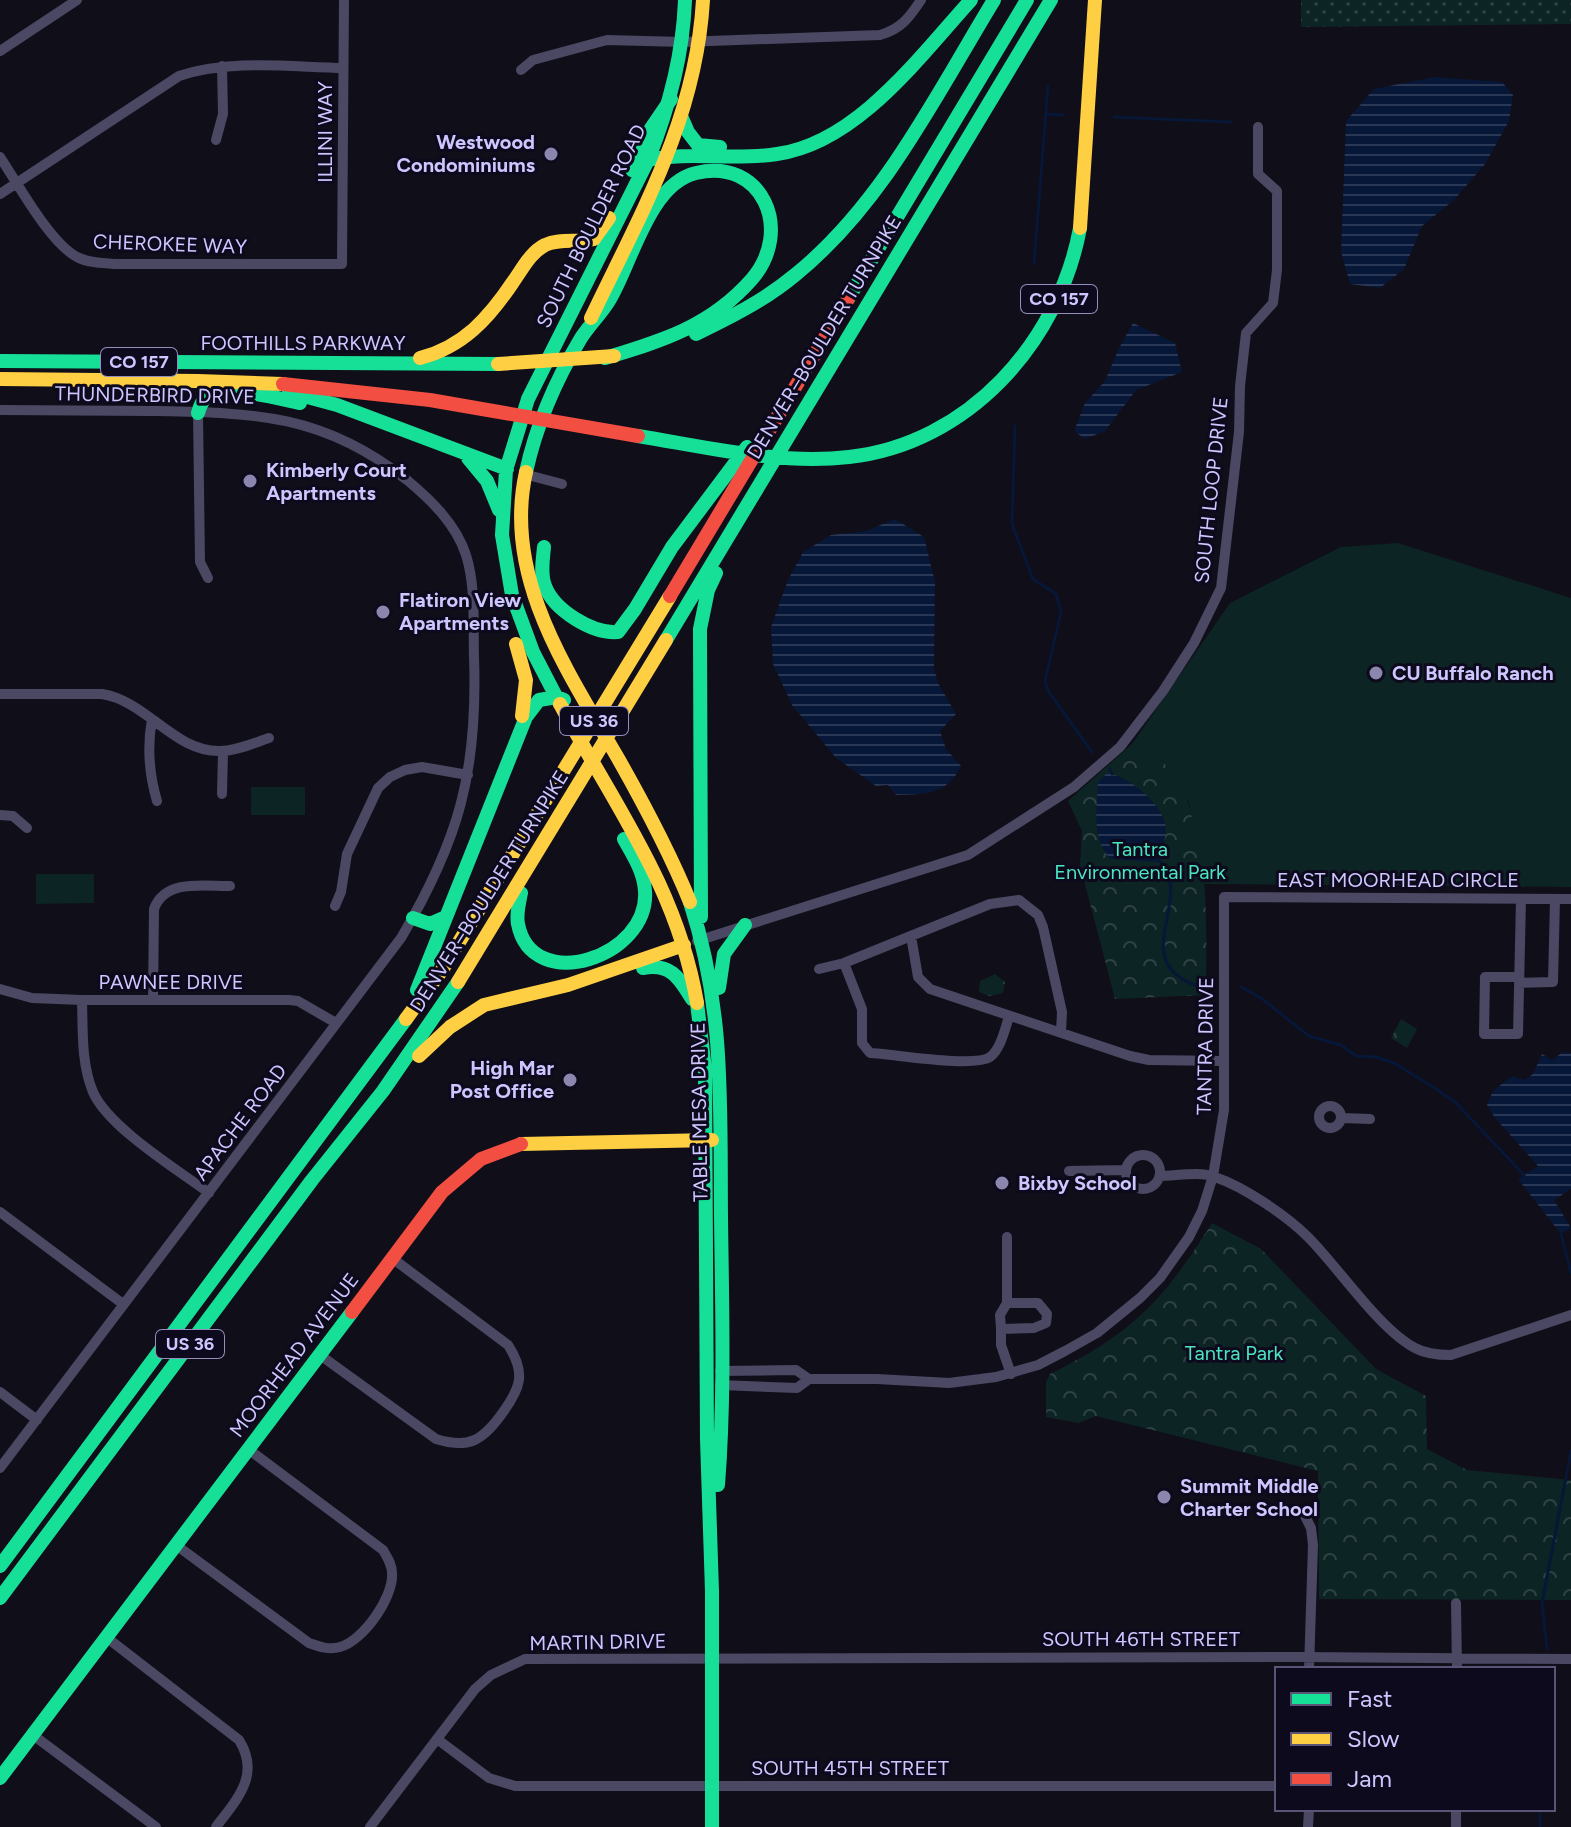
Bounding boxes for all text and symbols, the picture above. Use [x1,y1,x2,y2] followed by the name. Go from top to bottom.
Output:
[313,81,337,183] street label: ILLINI WAY
[531,120,651,332] street label: SOUTH BOULDER ROAD
[397,130,535,177] place label: Westwood Condominiums
[542,145,560,163] marker: Westwood Condominiums
[742,211,906,463] street label: DENVER–BOULDER TURNPIKE
[93,229,247,259] street label: CHEROKEE WAY
[1021,285,1097,313] road number: CO 157
[200,331,406,355] street label: FOOTHILLS PARKWAY
[101,348,177,376] road number: CO 157
[55,381,255,409] street label: THUNDERBIRD DRIVE
[1189,395,1233,585] street label: SOUTH LOOP DRIVE
[266,458,407,505] place label: Kimberly Court Apartments
[241,472,259,490] marker: Kimberly Court Apartments
[399,588,522,635] place label: Flatiron View Apartments
[374,603,392,621] marker: Flatiron View Apartments
[1392,661,1554,685] place label: CU Buffalo Ranch
[1367,664,1385,682] marker: CU Buffalo Ranch
[560,707,628,735] road number: US 36
[405,766,573,1016] street label: DENVER–BOULDER TURNPIKE
[1054,837,1226,884] park label: Tantra Environmental Park
[1277,868,1519,892] street label: EAST MOORHEAD CIRCLE
[98,970,244,994] street label: PAWNEE DRIVE
[1192,977,1218,1115] street label: TANTRA DRIVE
[685,1022,713,1202] street label: TABLE MESA DRIVE
[450,1056,554,1103] place label: High Mar Post Office
[188,1059,292,1185] street label: APACHE ROAD
[561,1071,579,1089] marker: High Mar Post Office
[1018,1171,1137,1195] place label: Bixby School
[993,1174,1011,1192] marker: Bixby School
[224,1268,364,1442] street label: MOORHEAD AVENUE
[156,1330,224,1358] road number: US 36
[1185,1341,1284,1365] park label: Tantra Park
[1180,1474,1319,1521] place label: Summit Middle Charter School
[1155,1488,1173,1506] marker: Summit Middle Charter School
[1042,1627,1240,1651] street label: SOUTH 46TH STREET
[529,1629,667,1655] street label: MARTIN DRIVE
[1275,1667,1555,1811] legend
[1347,1684,1392,1713] text: Fast
[1347,1724,1400,1753] text: Slow
[751,1756,949,1780] street label: SOUTH 45TH STREET
[1347,1764,1392,1793] text: Jam

